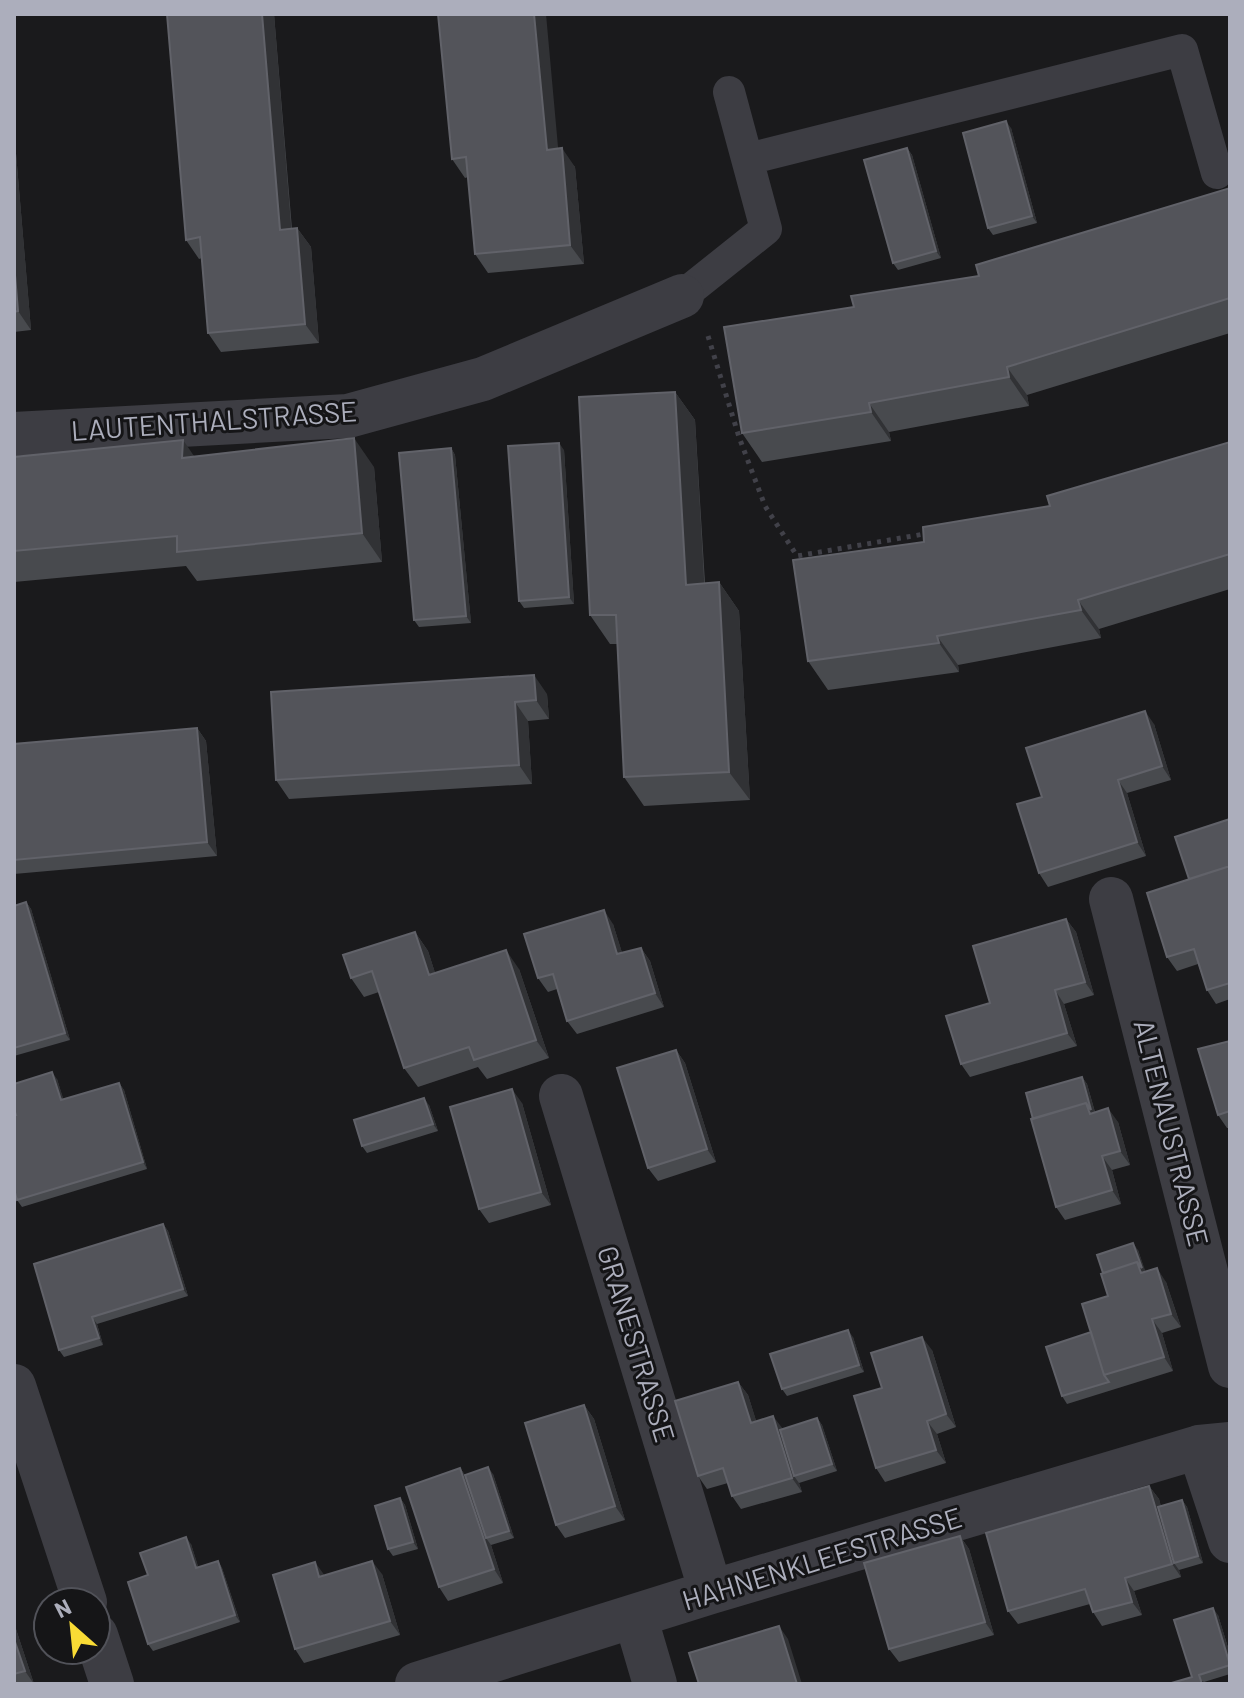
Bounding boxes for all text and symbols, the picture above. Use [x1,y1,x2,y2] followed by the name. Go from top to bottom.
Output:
[70,393,358,447] street label: LAUTENTHALSTRASSE
[1127,1016,1217,1250] street label: ALTENAUSTRASSE
[591,1242,683,1446] street label: GRANESTRASSE
[678,1499,966,1617] street label: HAHNENKLEESTRASSE
[32,1586,112,1666] north arrow
[50,1592,75,1622] text: N

